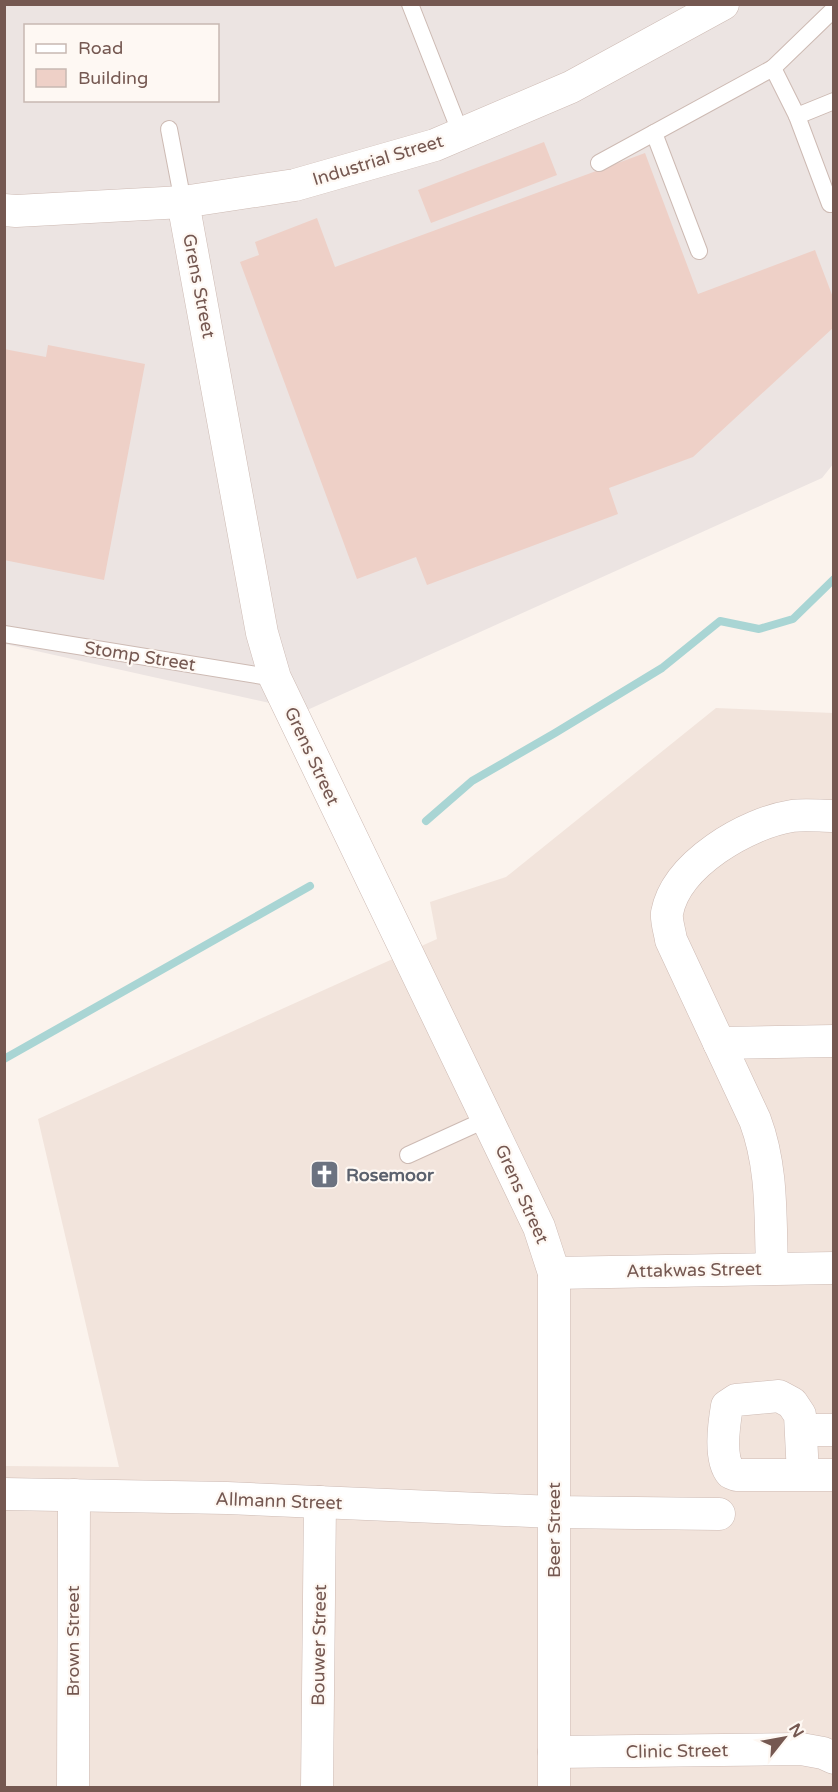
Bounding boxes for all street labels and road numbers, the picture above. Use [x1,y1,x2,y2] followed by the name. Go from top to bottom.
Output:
[310,130,446,190] street label: Industrial Street
[178,232,220,340] street label: Grens Street
[83,636,197,676] street label: Stomp Street
[280,703,344,809] street label: Grens Street
[490,1141,554,1247] street label: Grens Street
[626,1258,762,1282] street label: Attakwas Street
[543,1482,565,1578] street label: Beer Street
[215,1488,343,1514] street label: Allmann Street
[307,1584,331,1706] street label: Bouwer Street
[62,1585,84,1697] street label: Brown Street
[625,1739,729,1763] street label: Clinic Street

